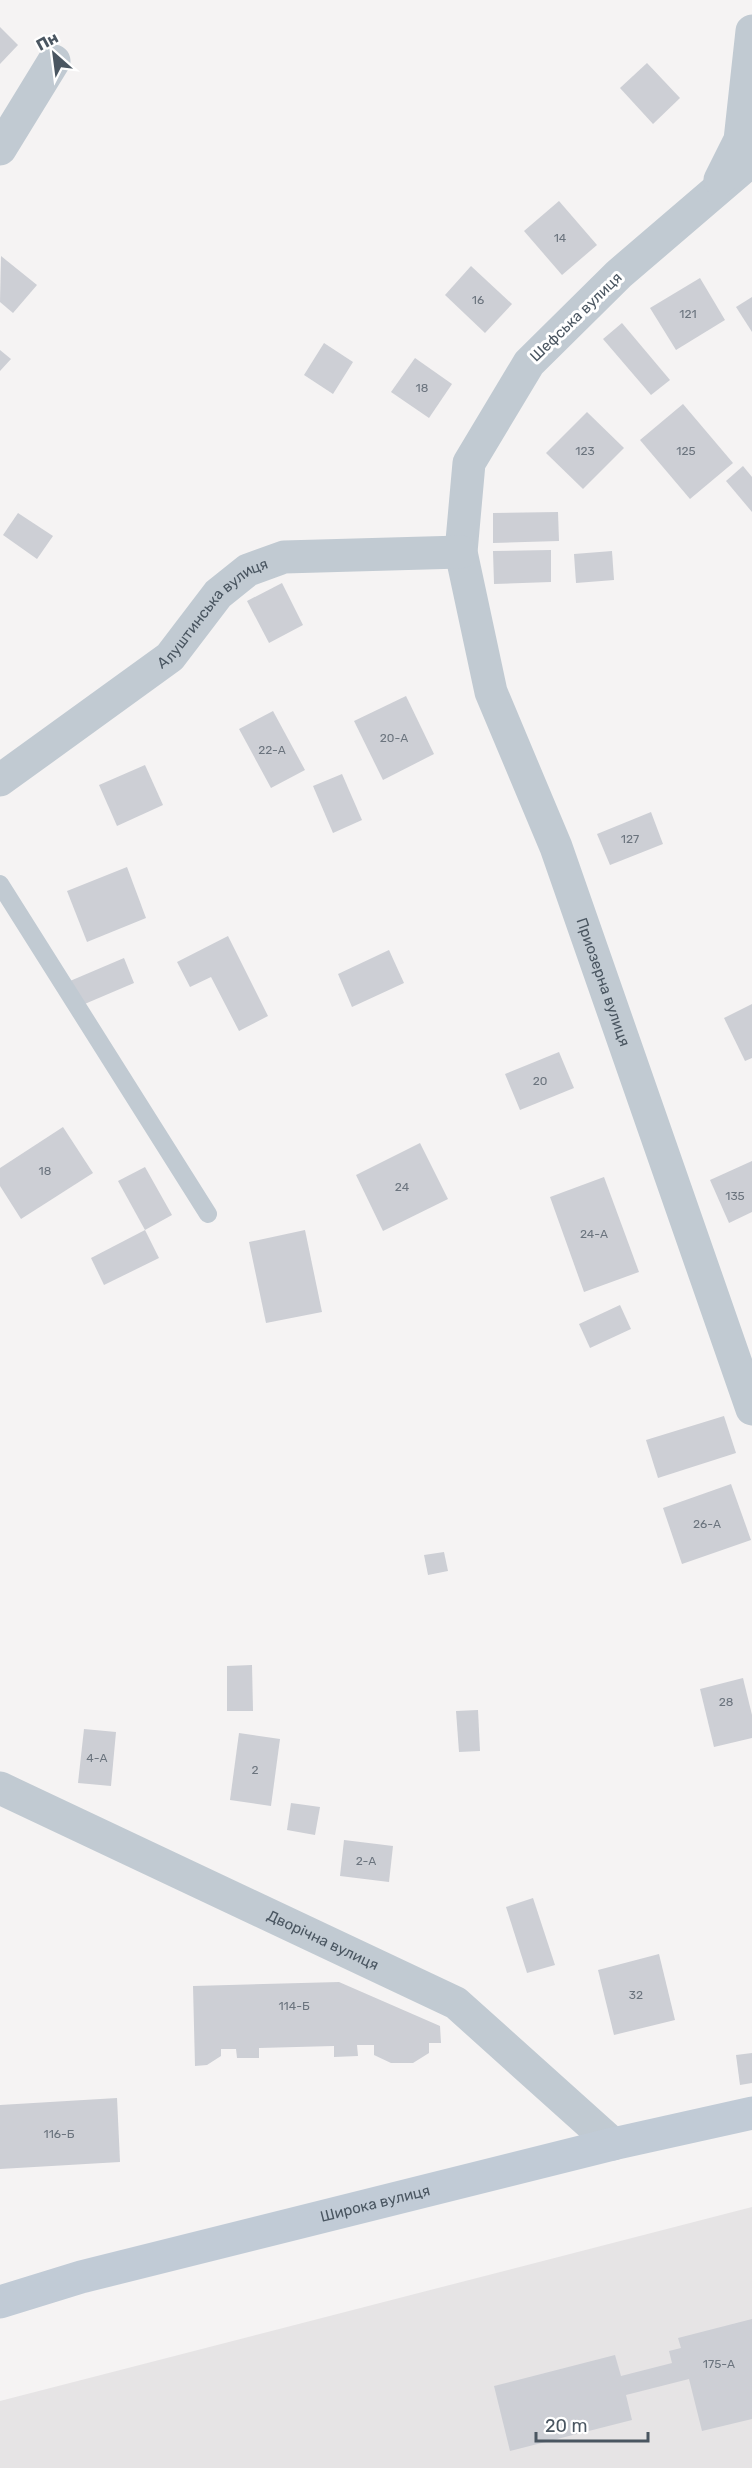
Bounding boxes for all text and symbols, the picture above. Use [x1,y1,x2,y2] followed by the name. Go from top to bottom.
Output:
[24,24,84,84] north arrow
[33,28,61,55] text: Пн
[554,231,567,245] house number: 14
[526,269,626,365] street label: Шефська вулиця
[472,293,484,307] house number: 16
[679,307,697,321] house number: 121
[416,381,428,395] house number: 18
[575,444,595,458] house number: 123
[676,444,696,458] house number: 125
[153,555,270,672] street label: Алуштинська вулиця
[380,731,408,745] house number: 20-А
[258,743,286,757] house number: 22-А
[621,832,639,846] house number: 127
[572,915,634,1049] street label: Приозерна вулиця
[533,1074,547,1088] house number: 20
[39,1164,51,1178] house number: 18
[395,1180,410,1194] house number: 24
[725,1189,745,1203] house number: 135
[580,1227,608,1241] house number: 24-А
[693,1517,721,1531] house number: 26-А
[719,1695,733,1709] house number: 28
[86,1751,108,1765] house number: 4-А
[251,1763,259,1777] house number: 2
[356,1854,376,1868] house number: 2-А
[264,1906,382,1974] street label: Дворічна вулиця
[629,1988,643,2002] house number: 32
[278,1999,310,2013] house number: 114-Б
[44,2127,75,2141] house number: 116-Б
[318,2181,432,2226] street label: Широка вулиця
[703,2357,735,2371] house number: 175-А
[536,2405,648,2443] scale bar
[545,2415,587,2437] text: 20 m

